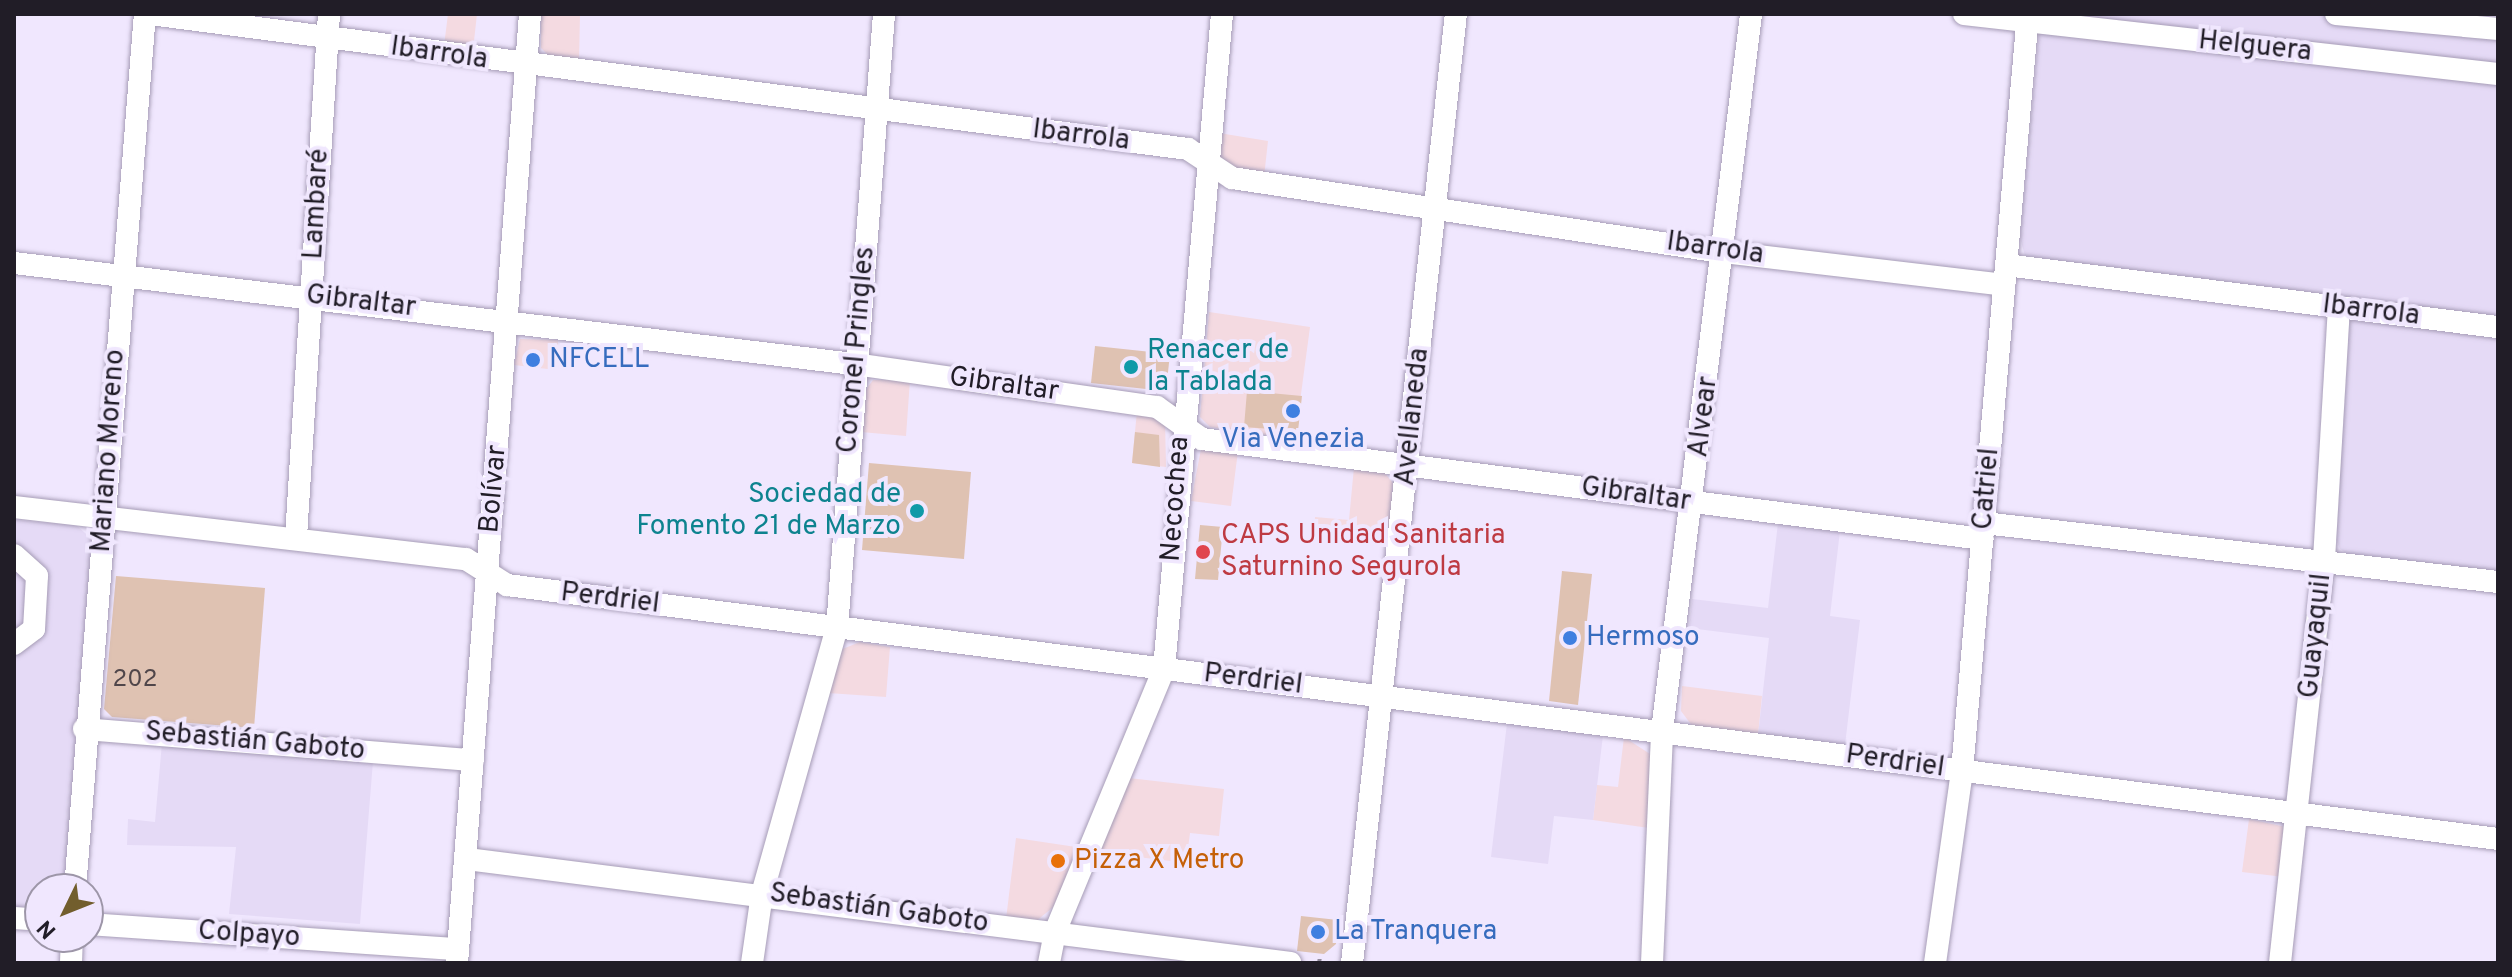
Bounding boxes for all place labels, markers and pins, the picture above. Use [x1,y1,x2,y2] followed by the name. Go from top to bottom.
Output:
[1147,334,1289,400] place label: Renacer de la Tablada
[549,343,649,377] place label: NFCELL
[524,351,542,369] marker: NFCELL
[1122,358,1140,376] marker: Renacer de la Tablada
[1284,402,1302,420] marker: Via Venezia
[1221,423,1365,457] place label: Via Venezia
[636,478,901,544] place label: Sociedad de Fomento 21 de Marzo
[908,502,926,520] marker: Sociedad de Fomento 21 de Marzo
[1221,519,1506,585] place label: CAPS Unidad Sanitaria Saturnino Segurola
[1192,541,1214,563] marker: CAPS Unidad Sanitaria Saturnino Segurola
[1586,621,1700,655] place label: Hermoso
[1561,629,1579,647] marker: Hermoso
[1074,844,1244,878] place label: Pizza X Metro
[1049,852,1067,870] marker: Pizza X Metro
[1334,915,1498,949] place label: La Tranquera
[1309,923,1327,941] marker: La Tranquera

